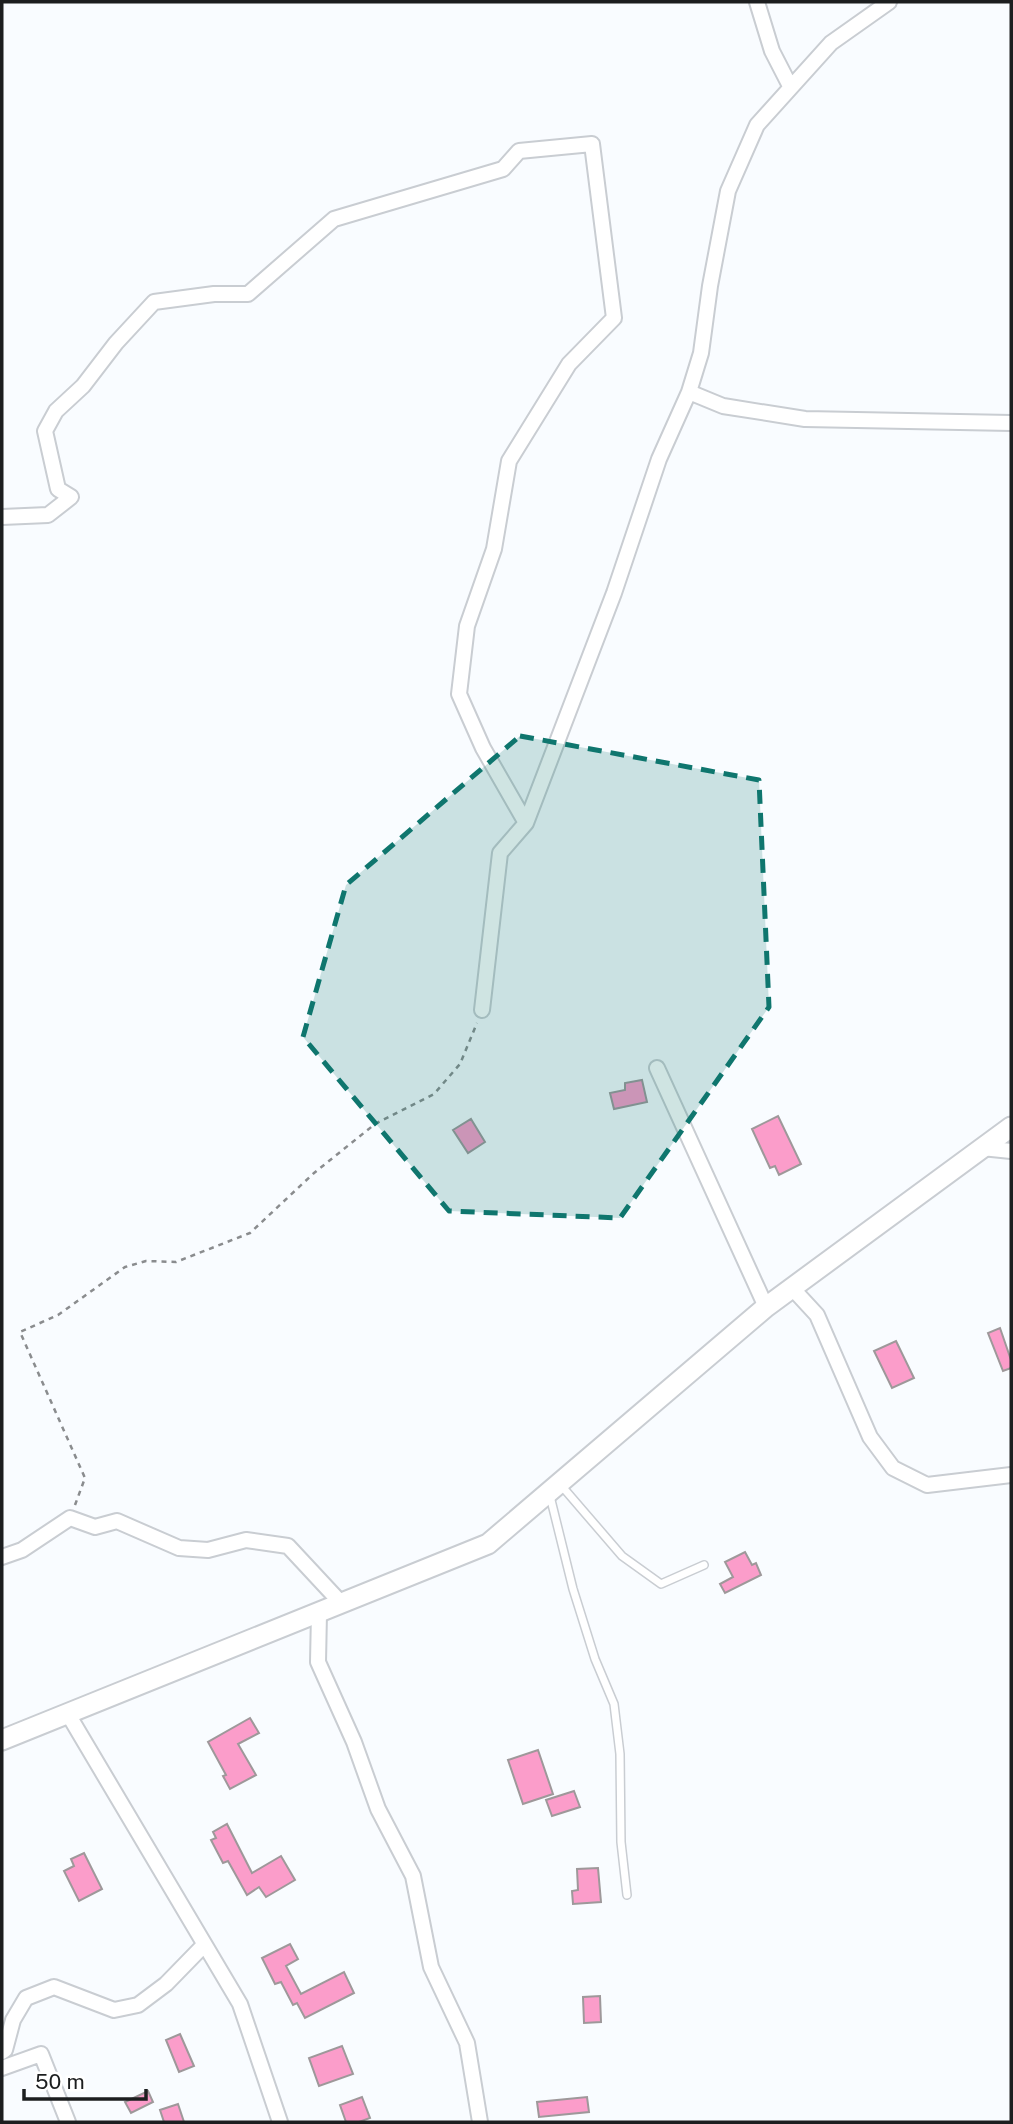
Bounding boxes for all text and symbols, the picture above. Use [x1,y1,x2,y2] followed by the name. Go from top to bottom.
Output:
[24,2058,147,2102] scale bar
[35,2069,85,2094] text: 50 m

